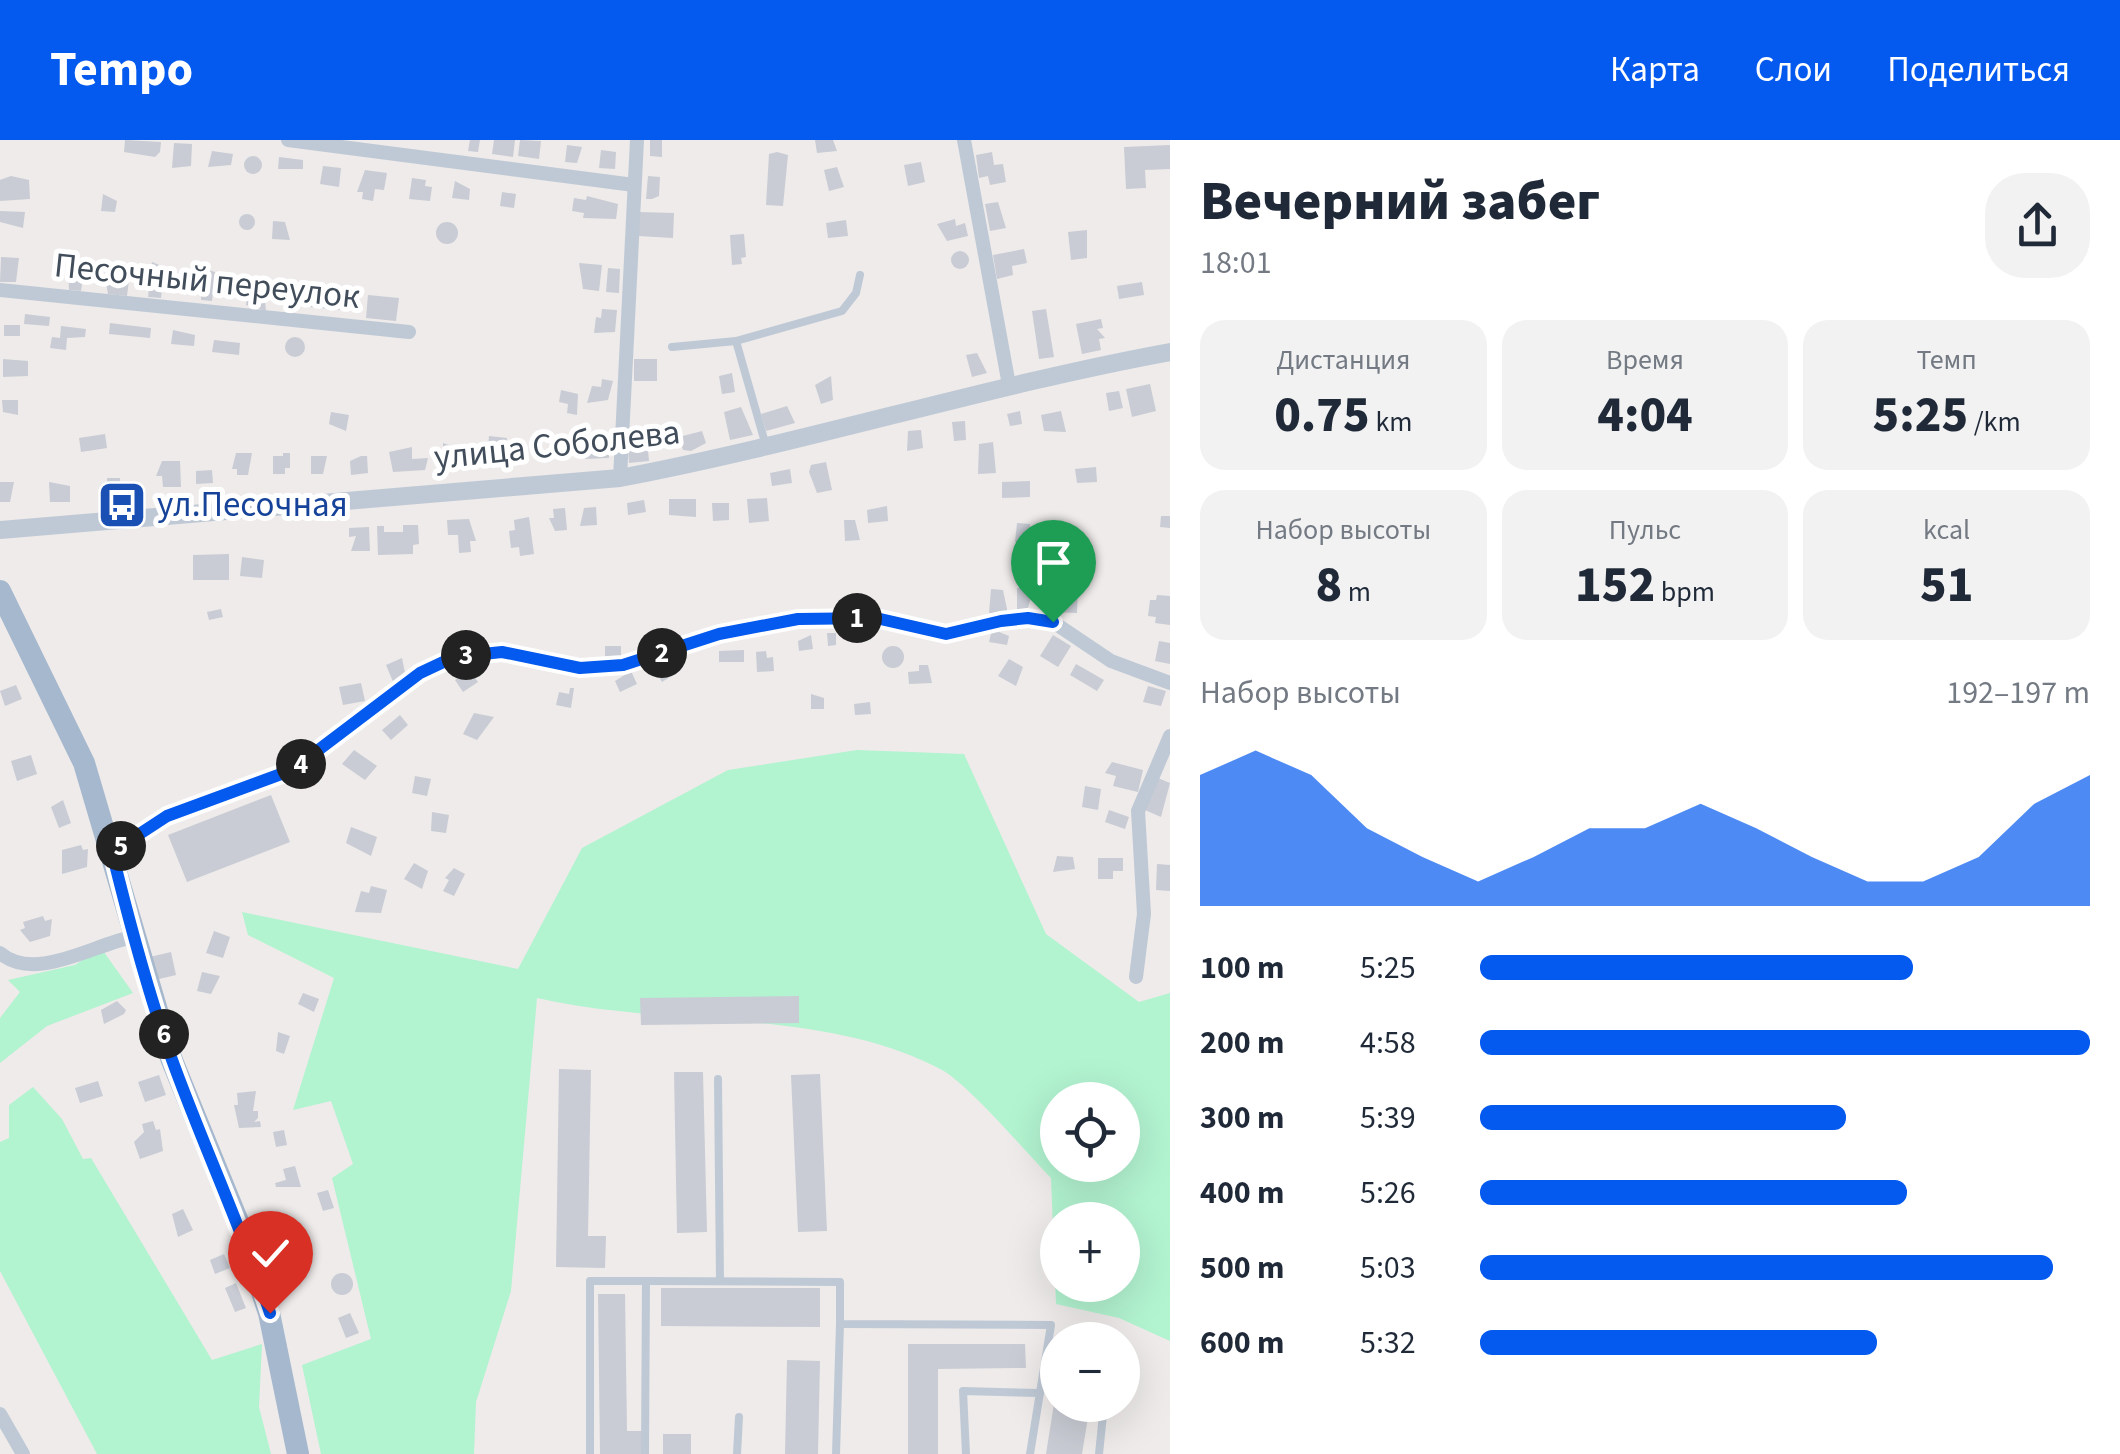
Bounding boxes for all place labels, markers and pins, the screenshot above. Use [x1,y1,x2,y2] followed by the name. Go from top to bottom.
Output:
[96,479,148,531] bus stop icon: ул.Песочная
[157,480,348,530] place label: ул.Песочная
[1011,520,1096,623] pin
[832,593,882,643] pin: 1
[637,628,687,678] pin: 2
[441,630,491,680] pin: 3
[276,739,326,789] pin: 4
[96,821,146,871] pin: 5
[139,1009,189,1059] pin: 6
[228,1211,313,1314] pin

